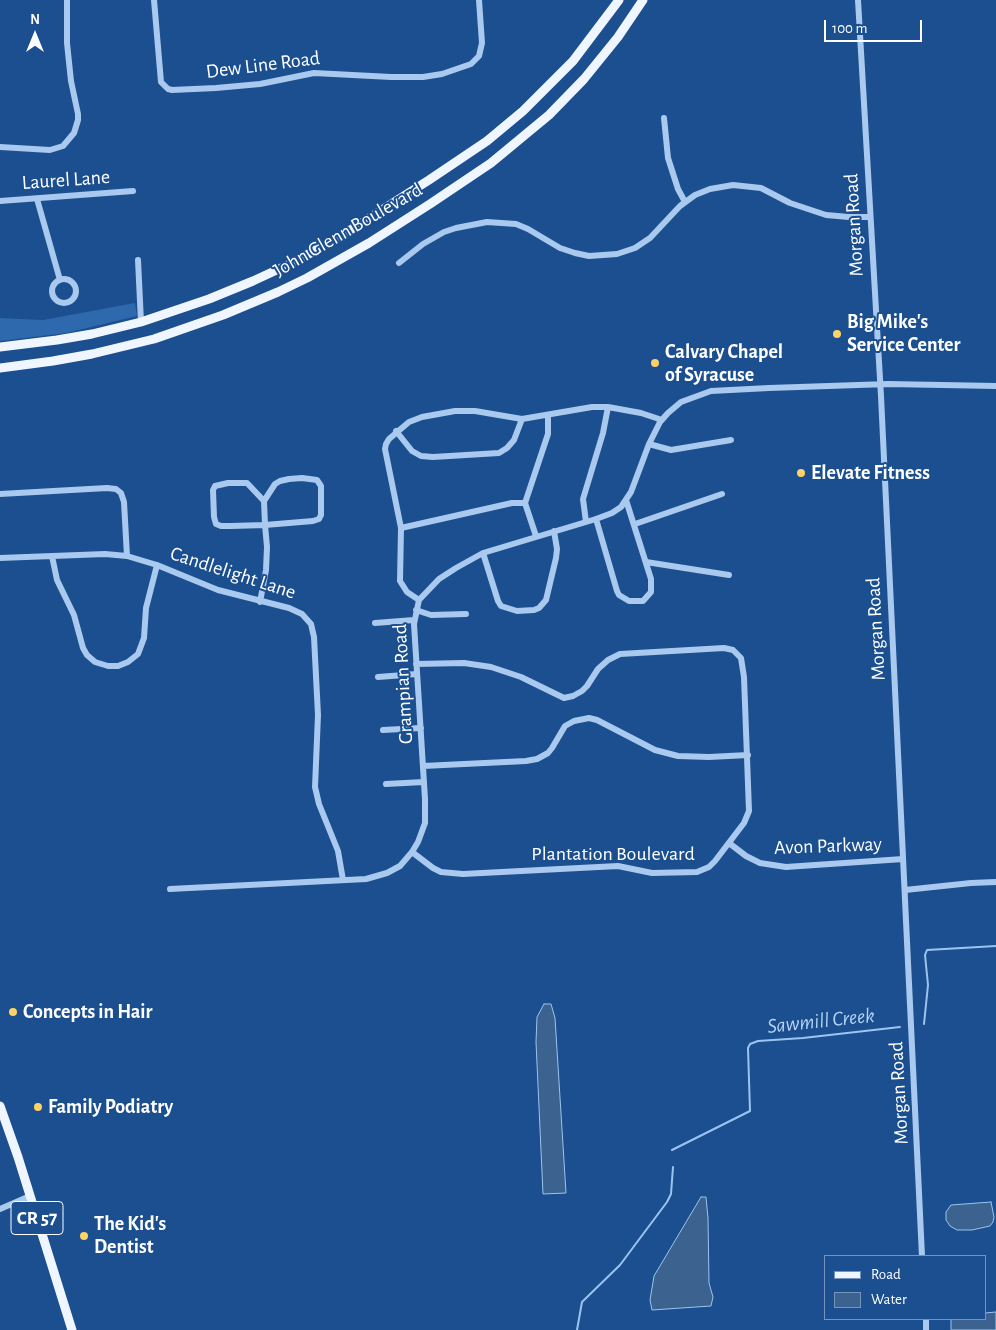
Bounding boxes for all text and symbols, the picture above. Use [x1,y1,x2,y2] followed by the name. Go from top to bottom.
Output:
[10,10,60,60] north arrow
[826,10,924,42] scale bar
[30,13,40,27] text: N
[832,21,867,36] text: 100 m
[205,46,321,84] street label: Dew Line Road
[21,165,111,195] street label: Laurel Lane
[839,173,869,277] street label: Morgan Road
[269,178,427,282] street label: John Glenn Boulevard
[847,310,960,357] place label: Big Mike's Service Center
[831,328,843,340] marker: Big Mike's Service Center
[665,340,783,387] place label: Calvary Chapel of Syracuse
[649,357,661,369] marker: Calvary Chapel of Syracuse
[811,461,930,485] place label: Elevate Fitness
[795,467,807,479] marker: Elevate Fitness
[167,541,299,605] street label: Candlelight Lane
[861,577,891,681] street label: Morgan Road
[388,623,418,745] street label: Grampian Road
[774,832,882,860] street label: Avon Parkway
[531,842,695,866] street label: Plantation Boulevard
[23,1000,153,1024] place label: Concepts in Hair
[766,1003,876,1039] water label: Sawmill Creek
[7,1006,19,1018] marker: Concepts in Hair
[884,1041,914,1145] street label: Morgan Road
[48,1095,173,1119] place label: Family Podiatry
[32,1101,44,1113] marker: Family Podiatry
[11,1202,63,1234] road number: CR 57
[94,1212,166,1259] place label: The Kid's Dentist
[78,1230,90,1242] marker: The Kid's Dentist
[824,1255,986,1320] legend
[871,1267,901,1282] text: Road
[871,1292,907,1307] text: Water

